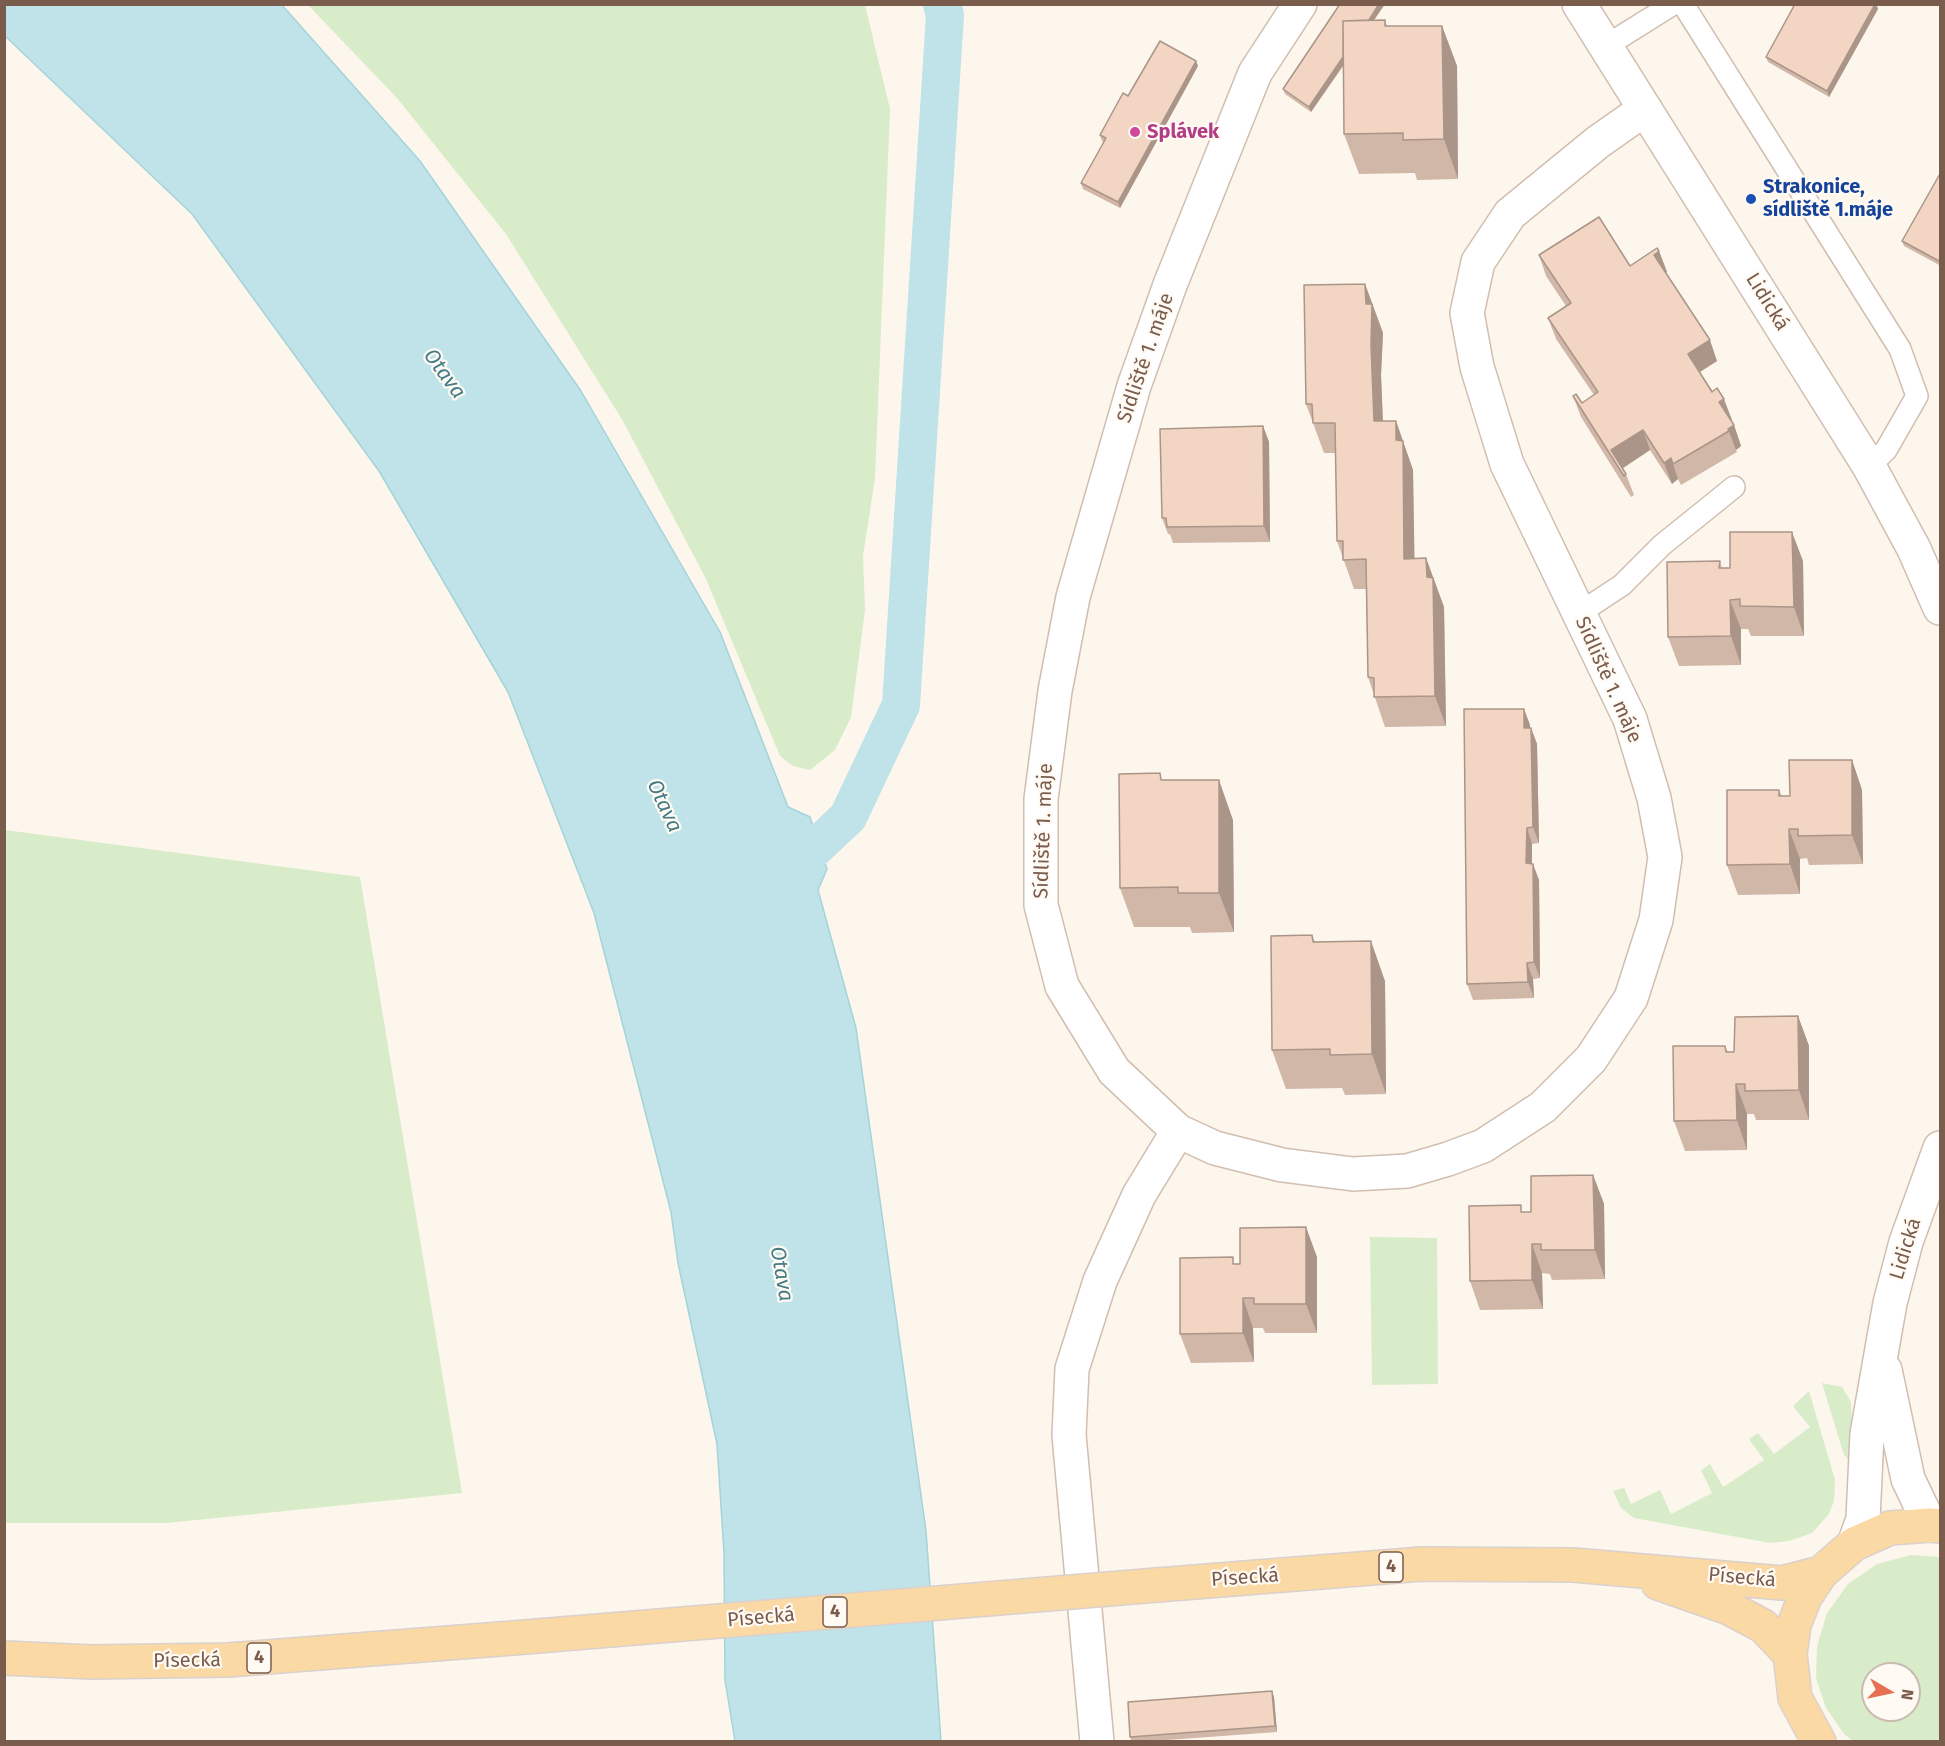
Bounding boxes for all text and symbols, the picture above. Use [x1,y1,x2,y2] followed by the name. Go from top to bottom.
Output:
[1147,120,1219,144] place label: Splávek
[1128,125,1142,139] marker: Splávek
[1763,175,1893,222] place label: Strakonice, sídliště 1.máje
[1744,192,1758,206] marker: Strakonice, sídliště 1.máje
[1740,269,1794,335] street label: Lidická
[1113,290,1179,426] street label: Sídliště 1. máje
[418,344,470,404] water label: Otava
[1569,613,1647,747] street label: Sídliště 1. máje
[1030,763,1058,899] street label: Sídliště 1. máje
[641,776,687,836] water label: Otava
[1885,1215,1927,1283] street label: Lidická
[764,1245,798,1303] water label: Otava
[1379,1552,1403,1582] road number: 4
[1707,1563,1777,1593] street label: Písecká
[1210,1564,1280,1592] street label: Písecká
[823,1597,847,1627] road number: 4
[726,1603,796,1633] street label: Písecká
[247,1643,271,1673] road number: 4
[153,1648,221,1674] street label: Písecká
[1861,1662,1921,1722] north arrow
[1897,1688,1918,1701] text: N

